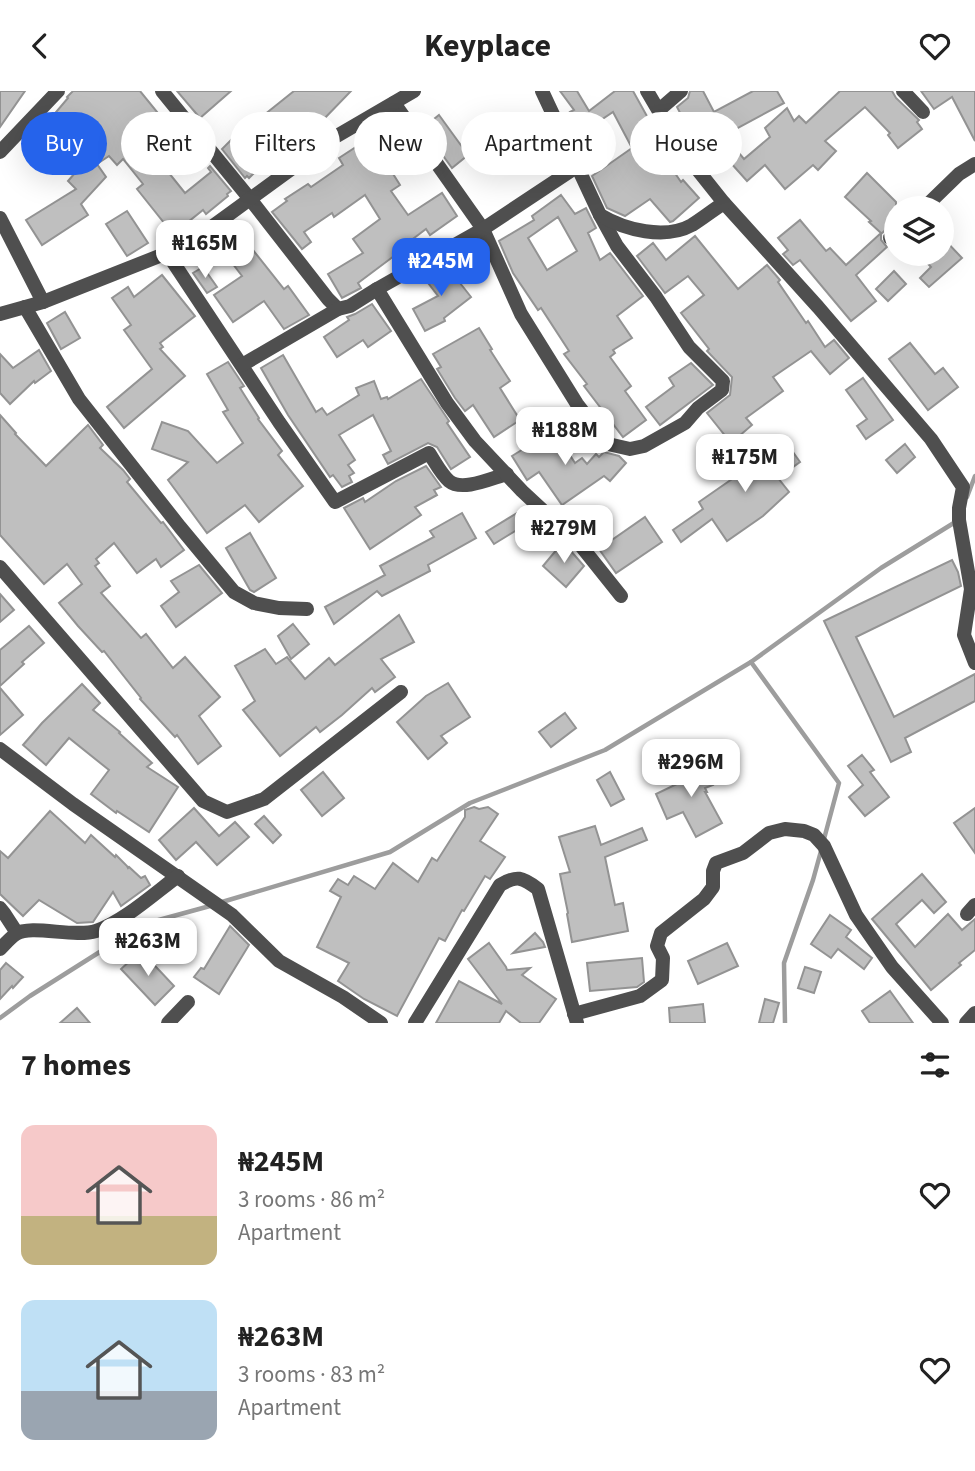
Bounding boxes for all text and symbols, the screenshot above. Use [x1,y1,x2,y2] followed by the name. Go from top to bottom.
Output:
[424,23,551,69] text: Keyplace
[21,27,59,65] icon: back
[916,27,954,65] icon: heart
[21,112,107,175] chip: Buy
[121,112,216,175] chip: Rent
[230,112,340,175] chip: Filters
[354,112,447,175] chip: New
[461,112,616,175] chip: Apartment
[630,112,742,175] chip: House
[884,196,954,266] map controls
[884,196,954,266] button: layers
[156,221,254,280] pin: ₦165M
[172,226,238,259] text: ₦165M
[392,239,490,298] pin: ₦245M
[408,244,474,277] text: ₦245M
[516,407,614,467] pin: ₦188M
[532,413,598,446] text: ₦188M
[696,435,794,494] pin: ₦175M
[712,440,778,473] text: ₦175M
[515,505,613,565] pin: ₦279M
[531,511,597,544] text: ₦279M
[642,739,740,799] pin: ₦296M
[658,745,724,778] text: ₦296M
[99,919,197,978] pin: ₦263M
[115,924,181,957] text: ₦263M
[21,1044,131,1087] text: 7 homes
[916,1046,954,1084] icon: filters
[238,1140,324,1183] text: ₦245M
[77,1153,161,1237] icon: home
[916,1176,954,1214] icon: heart
[238,1183,385,1216] text: 3 rooms · 86 m²
[238,1216,341,1249] text: Apartment
[238,1315,324,1358] text: ₦263M
[77,1328,161,1412] icon: home
[916,1351,954,1389] icon: heart
[238,1358,385,1391] text: 3 rooms · 83 m²
[238,1391,341,1424] text: Apartment

